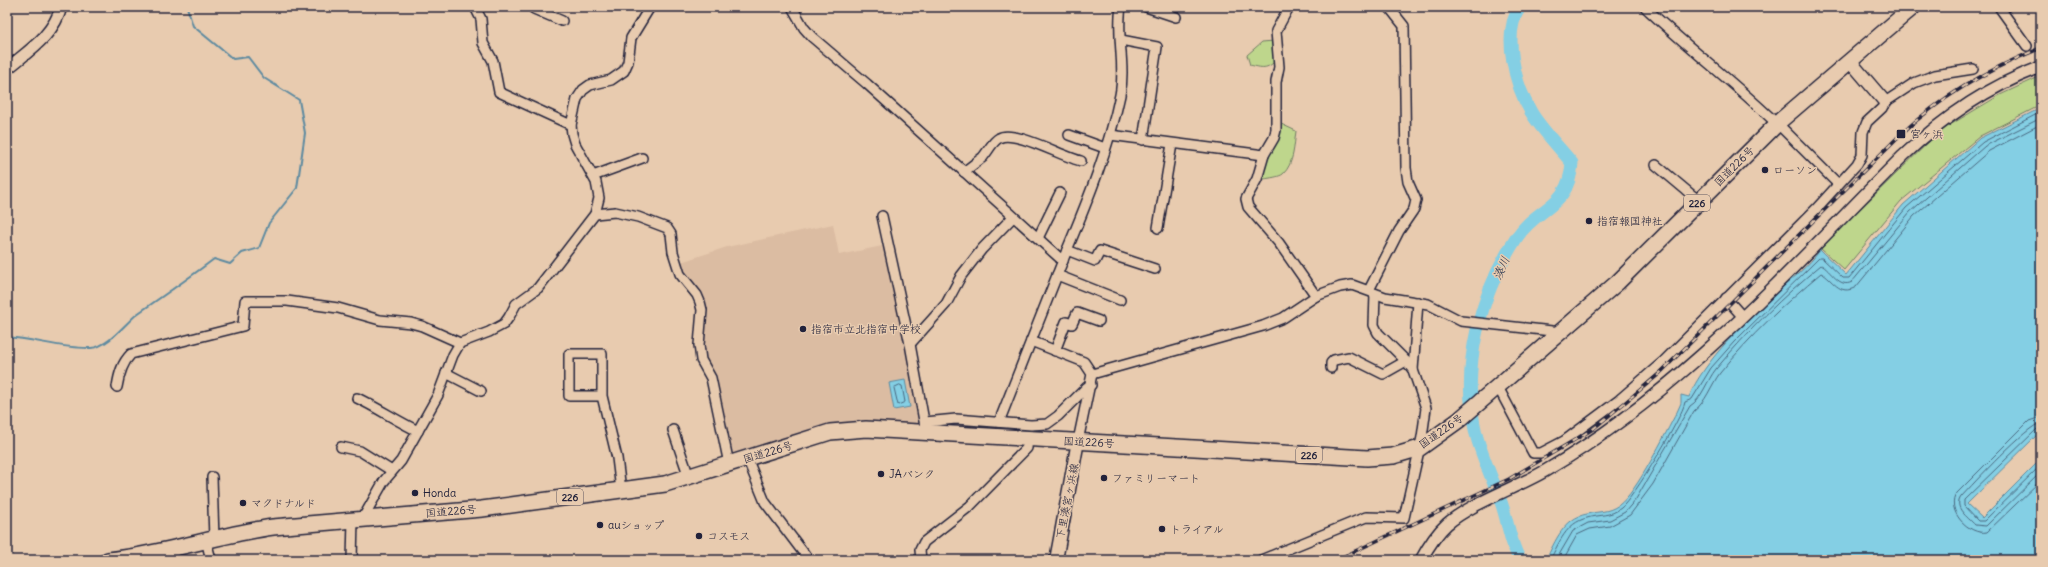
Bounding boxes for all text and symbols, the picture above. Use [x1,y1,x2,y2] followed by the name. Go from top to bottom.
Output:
[1910,127,1943,141] place label: 宮ヶ浜
[1895,128,1907,140] marker: 宮ヶ浜
[1711,143,1757,189] street label: 国道226号
[1773,163,1817,177] place label: ローソン
[1760,165,1770,175] marker: ローソン
[1684,195,1710,211] road number: 226
[1597,214,1663,228] place label: 指宿報国神社
[1584,216,1594,226] marker: 指宿報国神社
[1489,254,1513,282] water label: 湊川
[811,322,921,336] place label: 指宿市立北指宿中学校
[798,324,808,334] marker: 指宿市立北指宿中学校
[1416,411,1466,451] street label: 国道226号
[1063,434,1115,450] street label: 国道226号
[741,438,795,466] street label: 国道226号
[1296,447,1322,463] road number: 226
[1053,462,1081,540] street label: 下里湊宮ヶ浜線
[889,467,935,481] place label: JAバンク
[876,469,886,479] marker: JAバンク
[1112,471,1200,485] place label: ファミリーマート
[1099,473,1109,483] marker: ファミリーマート
[423,486,456,500] place label: Honda
[410,488,420,498] marker: Honda
[557,489,583,505] road number: 226
[251,496,316,510] place label: マクドナルド
[238,498,248,508] marker: マクドナルド
[425,502,477,520] street label: 国道226号
[608,518,664,532] place label: auショップ
[595,520,605,530] marker: auショップ
[1170,522,1224,536] place label: トライアル
[1157,524,1167,534] marker: トライアル
[707,529,750,543] place label: コスモス
[694,531,704,541] marker: コスモス

